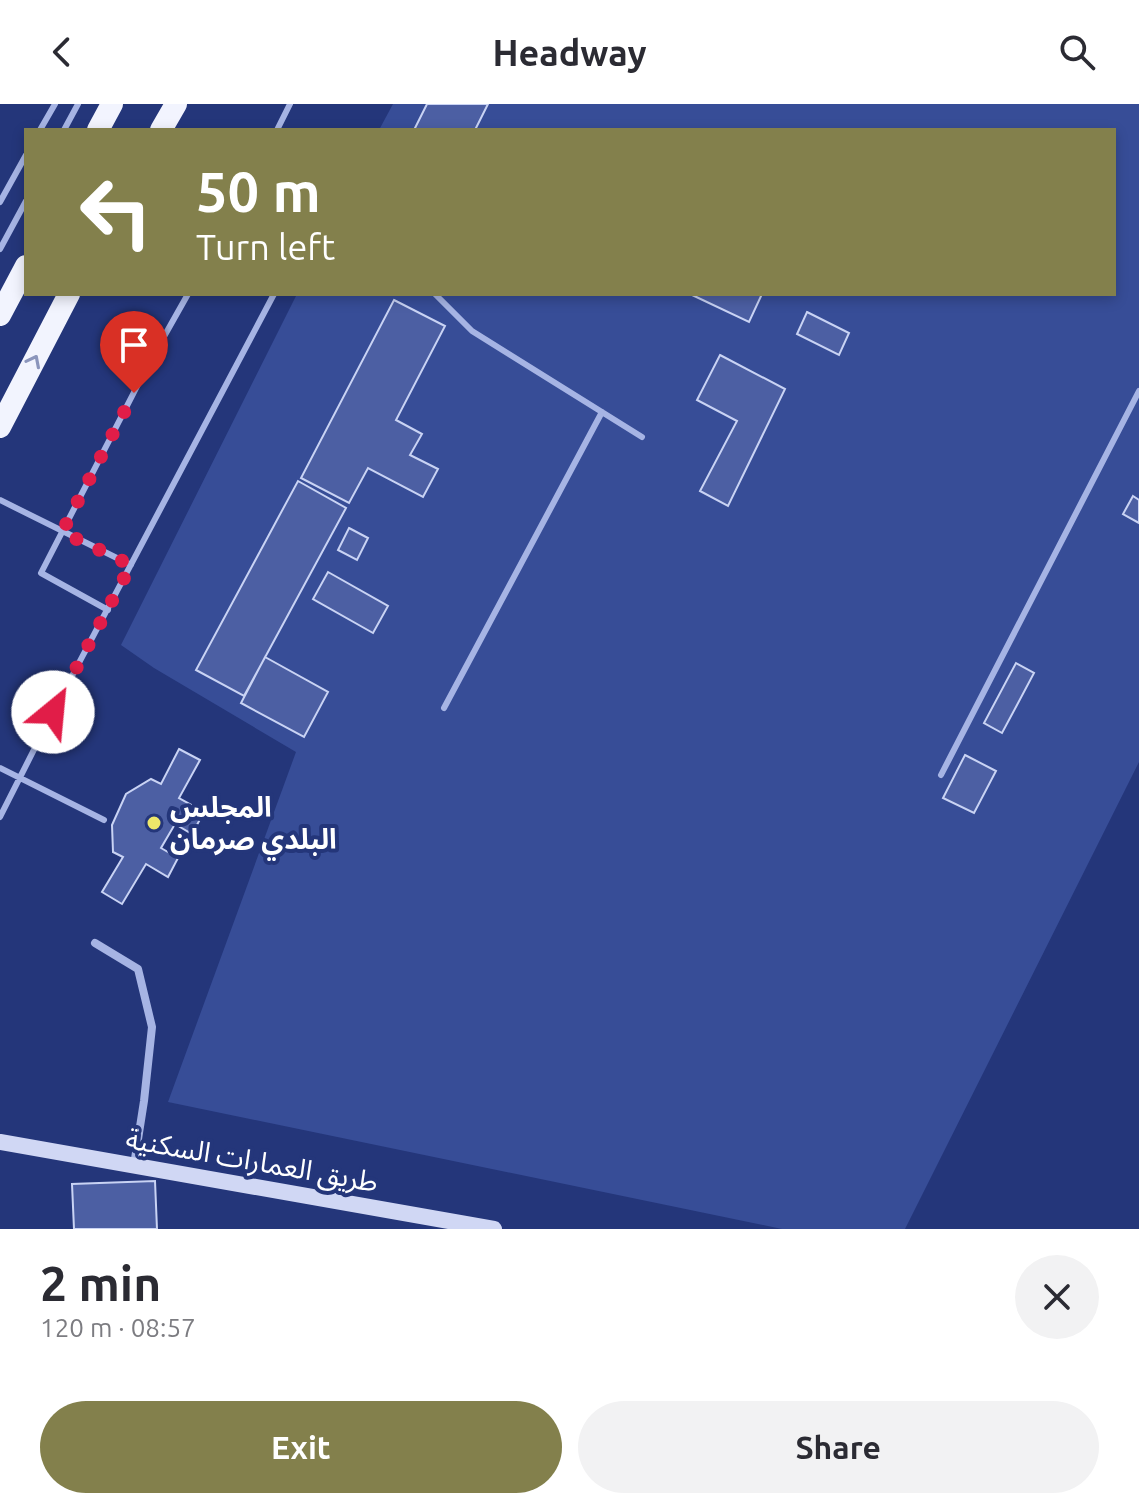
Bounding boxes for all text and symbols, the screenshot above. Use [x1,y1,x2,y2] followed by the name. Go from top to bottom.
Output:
[40,30,84,74] icon: back
[1055,30,1099,74] icon: search
[492,32,647,73] text: Headway
[64,160,168,264] icon: left
[196,160,321,223] text: 50 m
[196,226,335,267] text: Turn left
[100,311,168,393] pin
[112,323,156,367] icon: arrive
[25,354,40,369] one-way arrow
[11,670,95,754] position arrow
[170,791,337,861] place label: المجلس البلدي صرمان
[145,814,163,832] marker: المجلس البلدي صرمان
[123,1122,381,1200] street label: طريق العمارات السكنية
[1015,1255,1099,1339] button: close
[40,1256,161,1310] text: 2 min
[40,1313,196,1342] text: 120 m · 08:57
[40,1401,562,1493] button: Exit
[578,1401,1099,1493] button: Share

